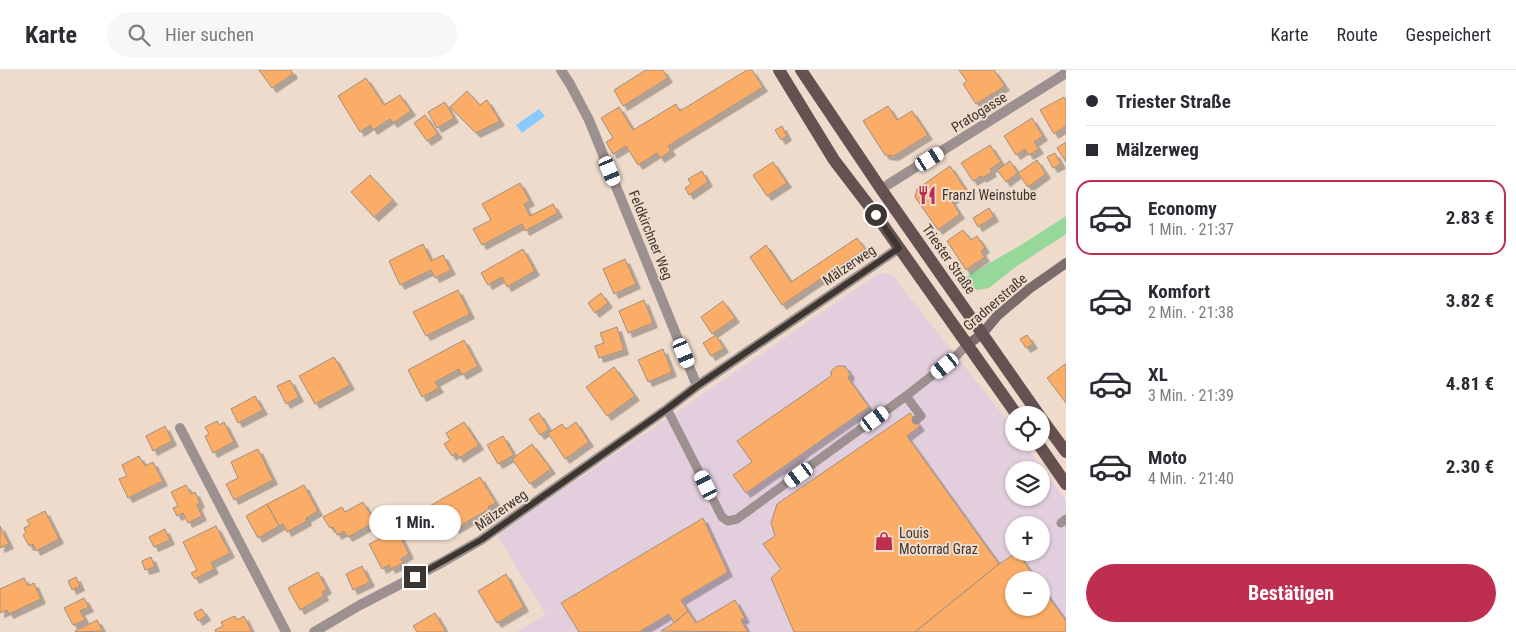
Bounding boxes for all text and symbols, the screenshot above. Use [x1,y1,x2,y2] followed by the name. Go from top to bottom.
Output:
[107,12,457,57] search box
[25,21,77,49] text: Karte
[125,21,153,49] icon: search
[165,23,254,46] text: Hier suchen
[1270,24,1309,45] text: Karte
[1337,24,1378,45] text: Route
[1406,24,1491,45] text: Gespeichert
[948,88,1010,135] street label: Pratogasse
[1116,90,1231,113] text: Triester Straße
[1116,138,1199,161] text: Mälzerweg
[913,145,946,173] car
[597,154,622,188] car
[916,184,938,206] restaurant icon: Franzl Weinstube
[942,187,1037,203] place label: Franzl Weinstube
[626,188,676,282] street label: Feldkirchner Weg
[1088,195,1133,240] icon: car
[1148,197,1217,220] text: Economy
[865,204,887,226] route start
[1446,206,1494,229] text: 2.83 €
[1148,220,1234,239] text: 1 Min. · 21:37
[919,221,979,297] street label: Triester Straße
[820,242,878,288] street label: Mälzerweg
[960,270,1030,334] street label: Gradnerstraße
[1088,278,1133,323] icon: car
[1148,280,1210,303] text: Komfort
[1446,289,1494,312] text: 3.82 €
[1148,303,1234,322] text: 2 Min. · 21:38
[671,336,696,370] car
[928,351,961,381] car
[1088,361,1133,406] icon: car
[1148,363,1168,386] text: XL
[1446,372,1494,395] text: 4.81 €
[1148,386,1234,405] text: 3 Min. · 21:39
[858,404,891,434] car
[1005,406,1050,616] map controls
[1005,406,1050,451] button: locate
[1088,444,1133,489] icon: car
[1148,446,1187,469] text: Moto
[1446,455,1494,478] text: 2.30 €
[782,460,815,490] car
[1005,461,1050,506] button: layers
[692,468,719,502] car
[1148,469,1234,488] text: 4 Min. · 21:40
[472,486,530,534] street label: Mälzerweg
[369,504,461,540] callout: 1 Min.
[395,513,435,532] text: 1 Min.
[1005,516,1050,561] button: +
[899,525,978,557] place label: Louis Motorrad Graz
[873,530,895,552] shop icon: Louis Motorrad Graz
[1086,564,1496,622] button: Bestätigen
[404,566,426,588] route end
[1005,571,1050,616] button: −

